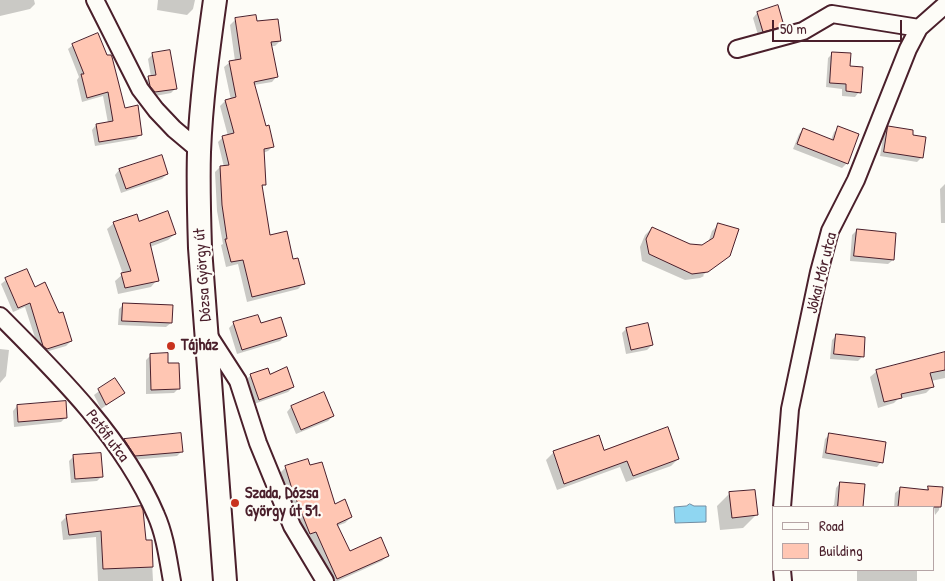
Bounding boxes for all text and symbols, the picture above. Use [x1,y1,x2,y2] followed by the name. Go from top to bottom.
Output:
[775,10,905,42] scale bar
[780,18,807,39] text: 50 m
[190,228,216,322] street label: Dózsa György út
[803,231,841,315] street label: Jókai Mór utca
[181,336,218,356] place label: Tájház
[165,340,177,352] marker: Tájház
[81,406,133,466] street label: Petőfi utca
[245,484,321,522] place label: Szada, Dózsa György út 51.
[229,497,241,509] marker: Szada, Dózsa György út 51.
[772,506,935,571] legend
[819,515,844,536] text: Road
[819,540,863,561] text: Building

